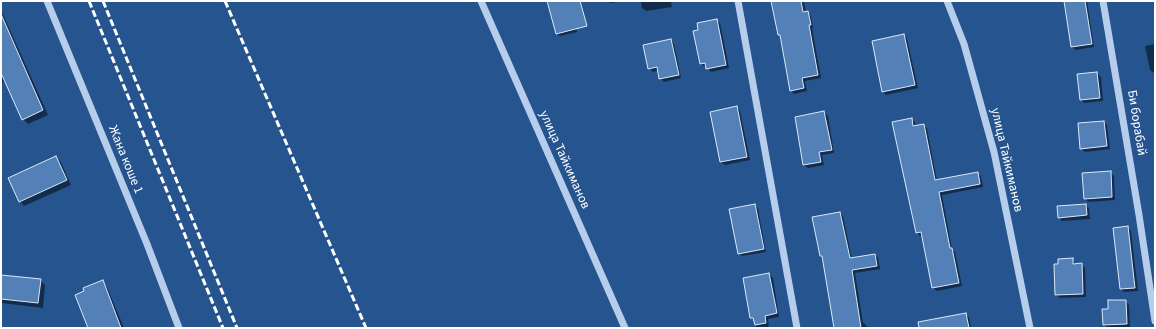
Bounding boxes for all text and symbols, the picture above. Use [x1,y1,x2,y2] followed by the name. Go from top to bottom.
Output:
[1123,89,1149,157] street label: Би борабай
[986,107,1026,213] street label: улица Тайкиманов
[535,108,593,212] street label: улица Тайкиманов
[104,124,146,196] street label: Жана коше 1

